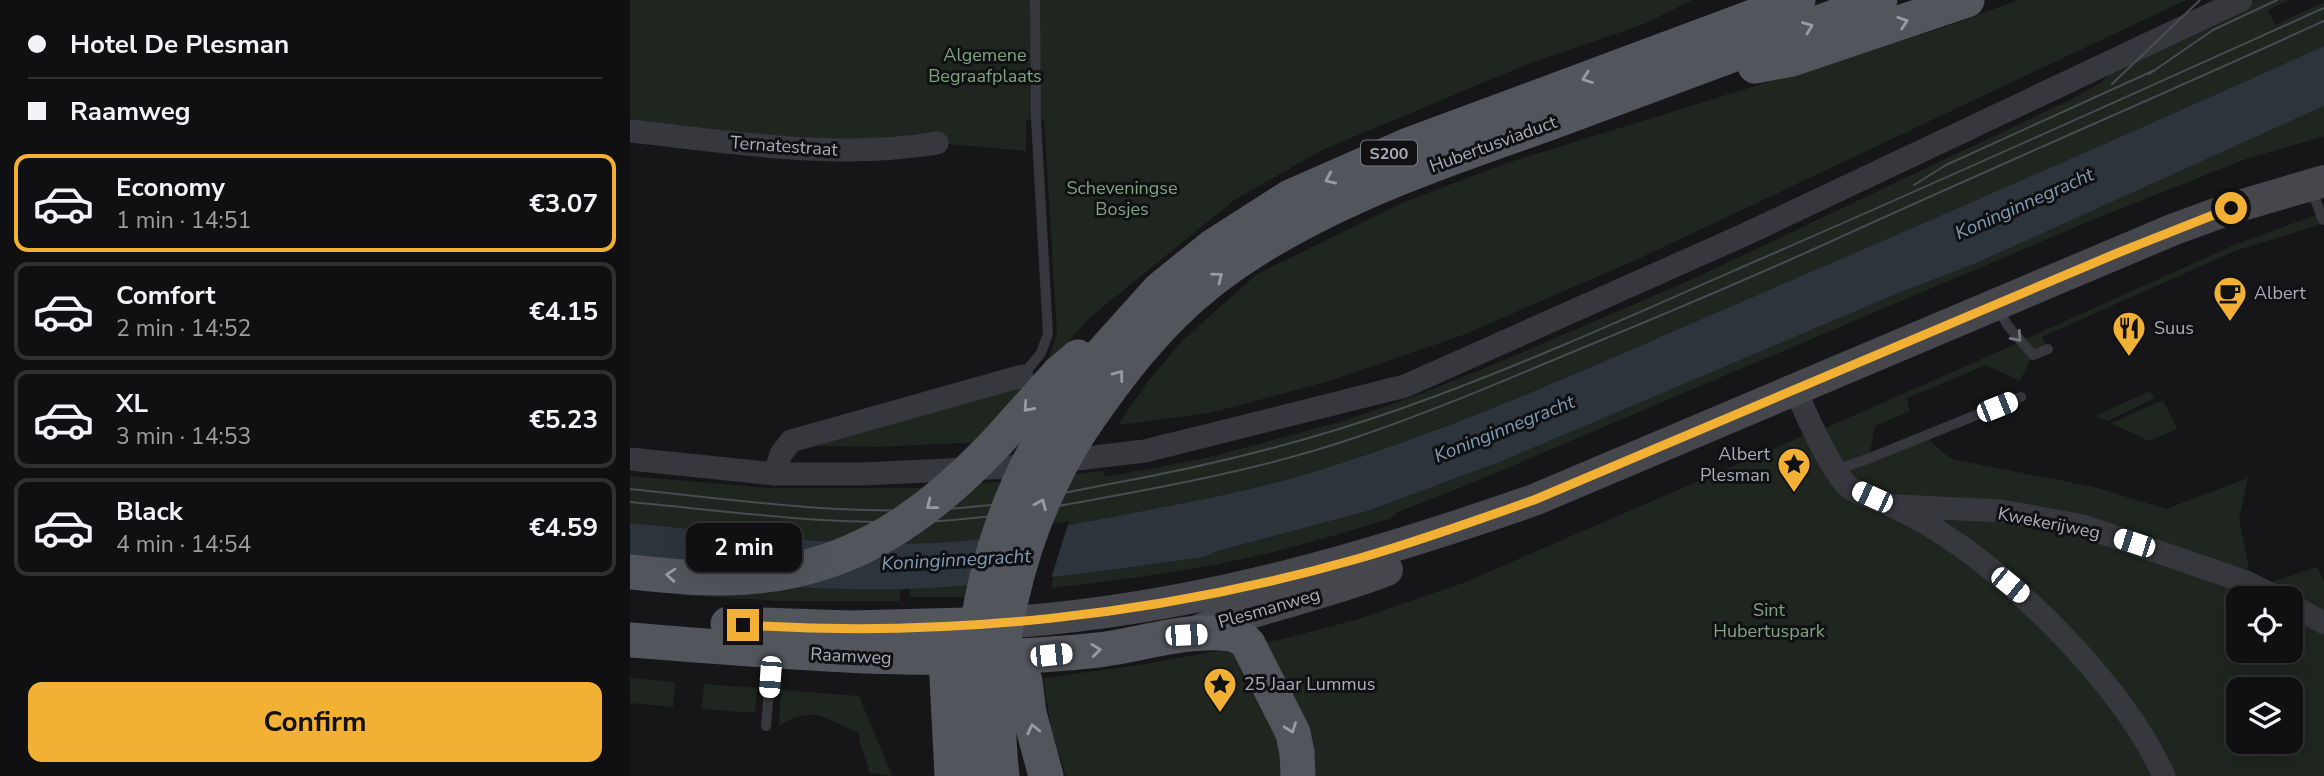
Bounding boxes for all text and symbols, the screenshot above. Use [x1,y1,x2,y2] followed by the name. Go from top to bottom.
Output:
[1897,16,1909,30] one-way arrow
[1801,22,1813,36] one-way arrow
[70,27,289,62] text: Hotel De Plesman
[928,43,1042,88] park label: Algemene Begraafplaats
[1582,69,1594,83] one-way arrow
[70,94,191,129] text: Raamweg
[1426,110,1561,178] street label: Hubertusviaduct
[729,130,839,162] street label: Ternatestraat
[1361,140,1417,166] road number: S200
[1951,161,2099,246] water label: Koninginnegracht
[116,170,225,205] text: Economy
[1325,171,1337,185] one-way arrow
[32,172,95,235] icon: car
[1066,176,1178,221] park label: Scheveningse Bosjes
[529,186,598,221] text: €3.07
[2215,192,2247,224] route start
[116,205,251,236] text: 1 min · 14:51
[1210,272,1223,285] one-way arrow
[2211,274,2249,323] cafe icon: Albert
[116,278,216,313] text: Comfort
[32,280,95,343] icon: car
[2254,281,2306,305] place label: Albert
[529,294,598,329] text: €4.15
[2110,309,2148,358] restaurant icon: Suus
[116,313,251,344] text: 2 min · 14:52
[2154,316,2194,340] place label: Suus
[2009,329,2022,342] one-way arrow
[1111,370,1123,383] one-way arrow
[116,386,148,421] text: XL
[32,388,95,451] icon: car
[1430,388,1580,469] water label: Koninginnegracht
[1974,389,2021,425] car
[1024,399,1036,412] one-way arrow
[529,402,598,437] text: €5.23
[116,421,251,452] text: 3 min · 14:53
[1700,442,1771,487] place label: Albert Plesman
[1775,445,1813,494] place icon: Albert Plesman
[1849,479,1896,515] car
[116,494,183,529] text: Black
[32,496,95,559] icon: car
[926,496,939,509] one-way arrow
[1033,499,1047,511] one-way arrow
[1996,501,2102,545] street label: Kwekerijweg
[529,510,598,545] text: €4.59
[685,524,801,572] callout: 2 min
[2111,527,2158,559] car
[116,529,251,560] text: 4 min · 14:54
[714,532,774,563] text: 2 min
[881,543,1033,577] water label: Koninginnegracht
[1988,564,2033,606] car
[665,568,676,583] one-way arrow
[1215,582,1323,634] street label: Plesmanweg
[2226,586,2303,754] map controls
[2226,586,2303,663] button: locate
[1713,598,1826,643] park label: Sint Hubertuspark
[727,609,759,641] route end
[1165,623,1208,647] car
[810,642,892,670] street label: Raamweg
[1030,642,1073,668] car
[1090,643,1102,658] one-way arrow
[759,655,782,699] car
[1201,665,1239,714] place icon: 25 Jaar Lummus
[1244,672,1375,696] place label: 25 Jaar Lummus
[2226,677,2303,754] button: layers
[28,682,602,762] button: Confirm
[1282,721,1296,733] one-way arrow
[1026,723,1041,735] one-way arrow

